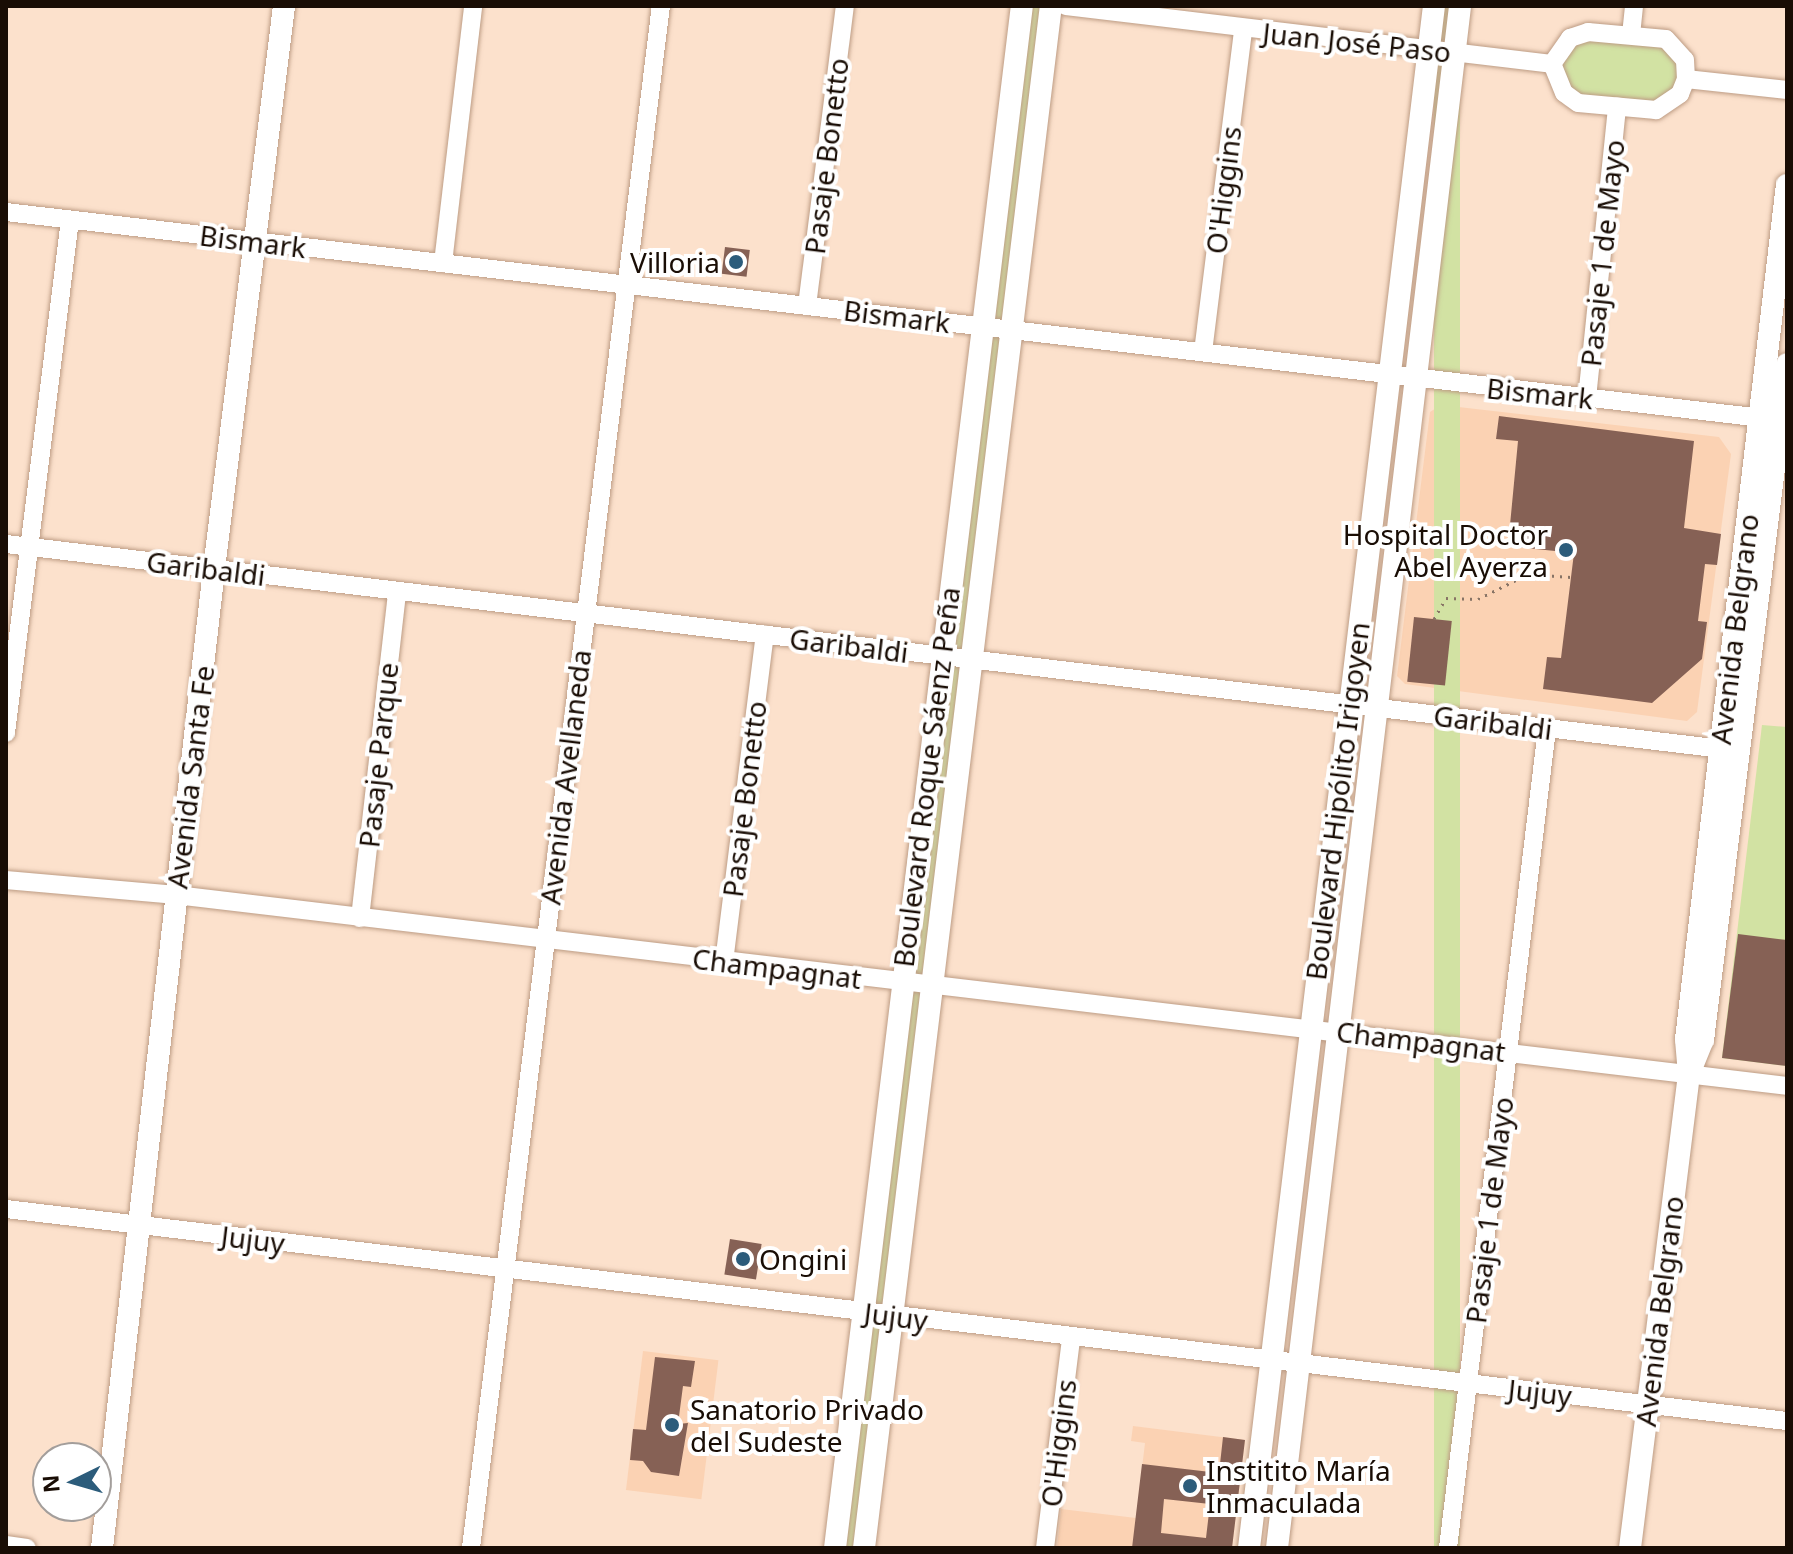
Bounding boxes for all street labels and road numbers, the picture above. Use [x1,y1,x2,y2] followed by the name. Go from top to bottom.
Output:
[1261,15,1453,69] street label: Juan José Paso
[797,56,855,256] street label: Pasaje Bonetto
[1198,124,1248,256] street label: O'Higgins
[1573,138,1631,368] street label: Pasaje 1 de Mayo
[198,218,308,264] street label: Bismark
[842,293,952,339] street label: Bismark
[1485,371,1595,415] street label: Bismark
[1703,512,1765,746] street label: Avenida Belgrano
[145,544,267,592] street label: Garibaldi
[886,585,966,969] street label: Boulevard Roque Sáenz Peña
[1298,620,1376,982] street label: Boulevard Hipólito Irigoyen
[788,621,910,669] street label: Garibaldi
[533,648,597,906] street label: Avenida Avellaneda
[352,661,404,849] street label: Pasaje Parque
[160,664,220,890] street label: Avenida Santa Fe
[1432,698,1554,746] street label: Garibaldi
[715,699,773,899] street label: Pasaje Bonetto
[691,941,863,995] street label: Champagnat
[1335,1014,1507,1068] street label: Champagnat
[1458,1095,1520,1325] street label: Pasaje 1 de Mayo
[1628,1194,1690,1428] street label: Avenida Belgrano
[219,1218,287,1260] street label: Jujuy
[862,1295,930,1337] street label: Jujuy
[1507,1372,1573,1412] street label: Jujuy
[1033,1377,1083,1509] street label: O'Higgins

